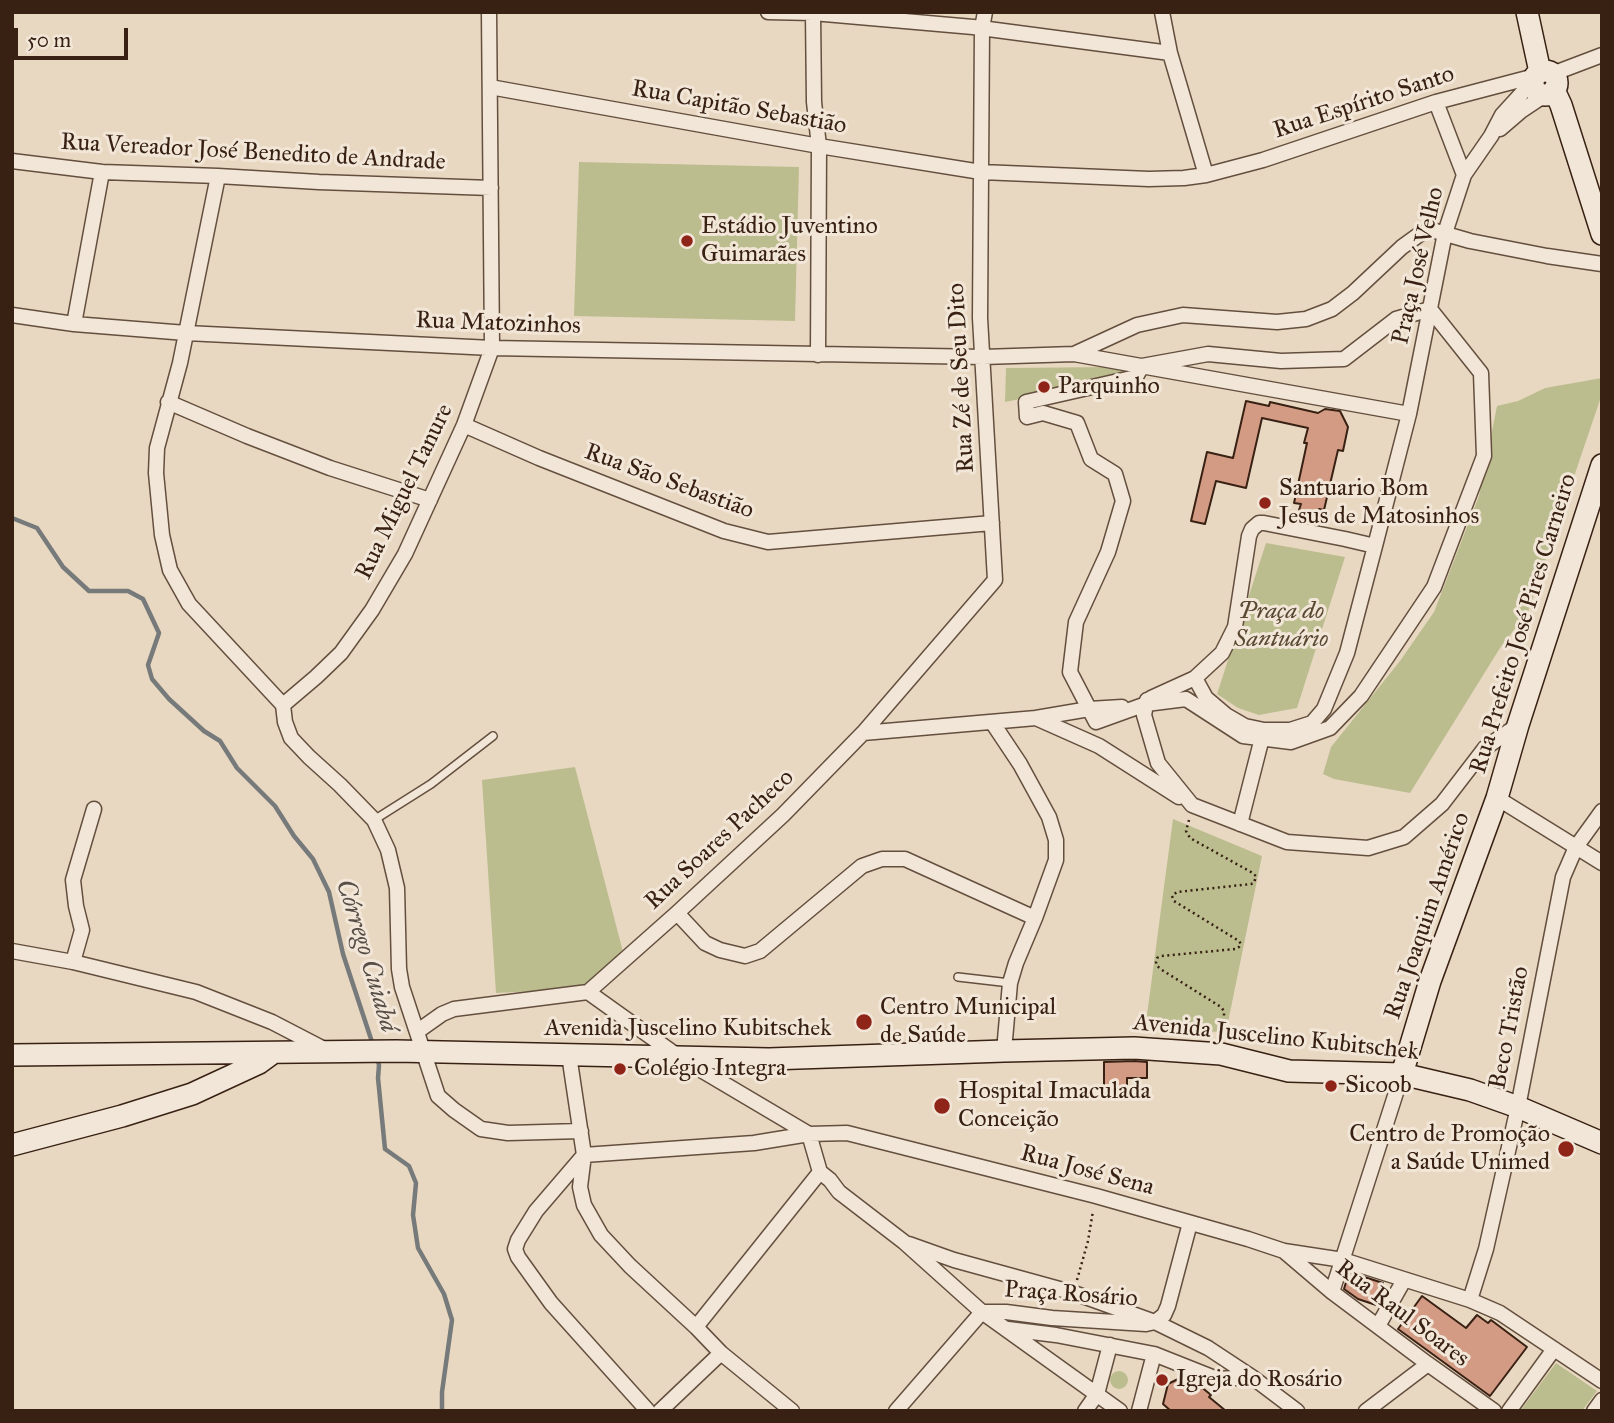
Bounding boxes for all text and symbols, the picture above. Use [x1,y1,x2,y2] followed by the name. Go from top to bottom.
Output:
[18,14,131,58] scale bar
[27,27,71,53] text: 50 m
[1270,60,1458,146] street label: Rua Espírito Santo
[629,75,849,141] street label: Rua Capitão Sebastião
[60,129,446,177] street label: Rua Vereador José Benedito de Andrade
[1387,185,1451,347] street label: Praça José Velho
[701,213,878,269] place label: Estádio Juventino Guimarães
[679,233,695,249] marker: Estádio Juventino Guimarães
[943,282,981,474] street label: Rua Zé de Seu Dito
[415,307,581,341] street label: Rua Matozinhos
[1058,373,1160,401] place label: Parquinho
[1036,379,1052,395] marker: Parquinho
[350,400,460,584] street label: Rua Miguel Tanure
[580,438,758,526] street label: Rua São Sebastião
[1465,471,1583,777] street label: Rua Prefeito José Pires Carneiro
[1279,475,1479,531] place label: Santuario Bom Jesus de Matosinhos
[1257,495,1273,511] marker: Santuario Bom Jesus de Matosinhos
[1234,598,1328,654] park label: Praça do Santuário
[640,764,800,916] street label: Rua Soares Pacheco
[1379,809,1477,1023] street label: Rua Joaquim Américo
[328,876,404,1036] water label: Córrego Cuiabá
[1484,964,1536,1092] street label: Beco Tristão
[880,994,1056,1050] place label: Centro Municipal de Saúde
[1132,1009,1420,1067] street label: Avenida Juscelino Kubitschek
[854,1012,874,1032] marker: Centro Municipal de Saúde
[545,1015,831,1043] street label: Avenida Juscelino Kubitschek
[634,1055,786,1083] place label: Colégio Integra
[612,1061,628,1077] marker: Colégio Integra
[1345,1072,1412,1100] place label: Sicoob
[958,1078,1151,1134] place label: Hospital Imaculada Conceição
[1323,1078,1339,1094] marker: Sicoob
[932,1096,952,1116] marker: Hospital Imaculada Conceição
[1349,1121,1550,1177] place label: Centro de Promoção a Saúde Unimed
[1017,1139,1157,1203] street label: Rua José Sena
[1556,1139,1576,1159] marker: Centro de Promoção a Saúde Unimed
[1329,1254,1475,1374] street label: Rua Raul Soares
[1003,1276,1139,1314] street label: Praça Rosário
[1176,1366,1342,1394] place label: Igreja do Rosário
[1154,1372,1170,1388] marker: Igreja do Rosário

